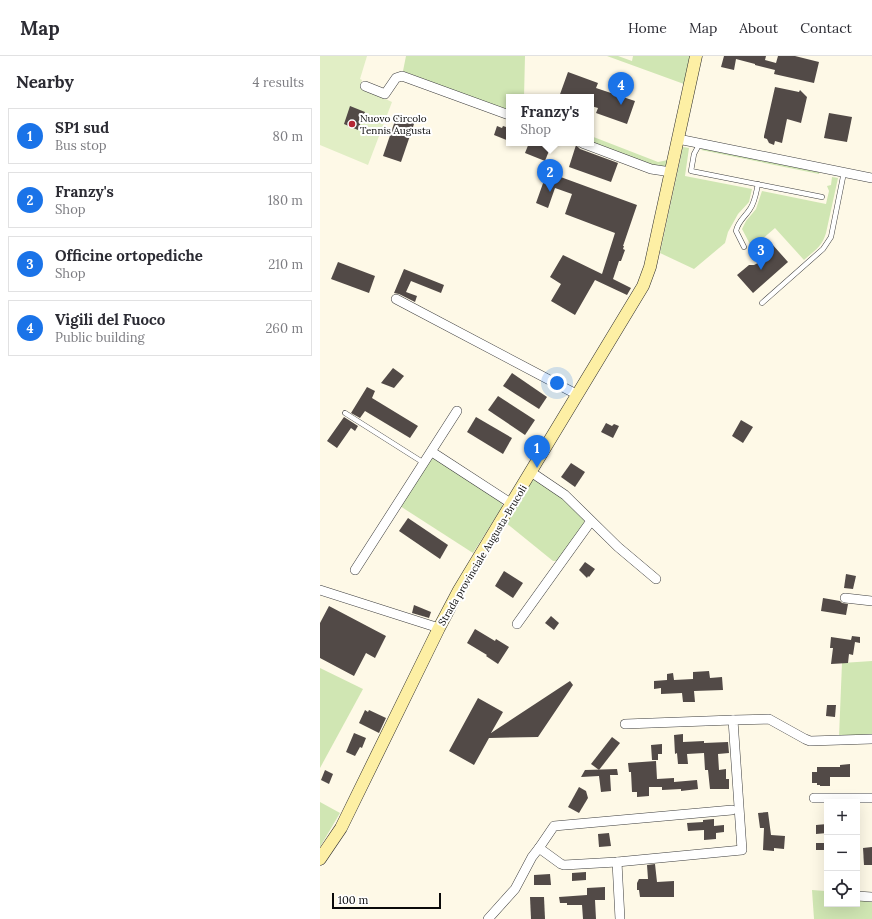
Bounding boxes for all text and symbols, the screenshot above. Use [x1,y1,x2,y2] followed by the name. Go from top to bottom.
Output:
[20,16,60,40] text: Map
[628,19,667,37] text: Home
[689,19,717,37] text: Map
[739,19,778,37] text: About
[800,19,852,37] text: Contact
[16,71,74,93] text: Nearby
[608,72,634,105] pin: 4
[253,74,304,91] text: 4 results
[506,94,594,146] popup
[521,102,579,121] text: Franzy's
[360,112,431,137] place label: Nuovo Circolo Tennis Augusta
[55,118,109,137] text: SP1 sud
[347,119,357,129] marker: Nuovo Circolo Tennis Augusta
[521,121,551,138] text: Shop
[27,128,33,145] text: 1
[273,128,303,145] text: 80 m
[55,137,107,154] text: Bus stop
[537,159,563,192] pin: 2
[55,182,114,201] text: Franzy's
[27,192,33,209] text: 2
[268,192,303,209] text: 180 m
[55,201,86,218] text: Shop
[748,237,774,270] pin: 3
[55,246,203,265] text: Officine ortopediche
[26,256,34,273] text: 3
[268,256,303,273] text: 210 m
[55,265,86,282] text: Shop
[55,310,165,329] text: Vigili del Fuoco
[26,320,34,337] text: 4
[265,320,303,337] text: 260 m
[55,329,145,346] text: Public building
[547,373,567,393] your location
[524,435,550,468] pin: 1
[435,482,530,628] street label: Strada provinciale Augusta-Brucoli
[824,799,860,907] map controls
[824,799,860,835] button: +
[824,835,860,871] button: −
[824,871,860,907] button: locate
[332,891,441,910] scale bar
[338,893,368,907] text: 100 m

